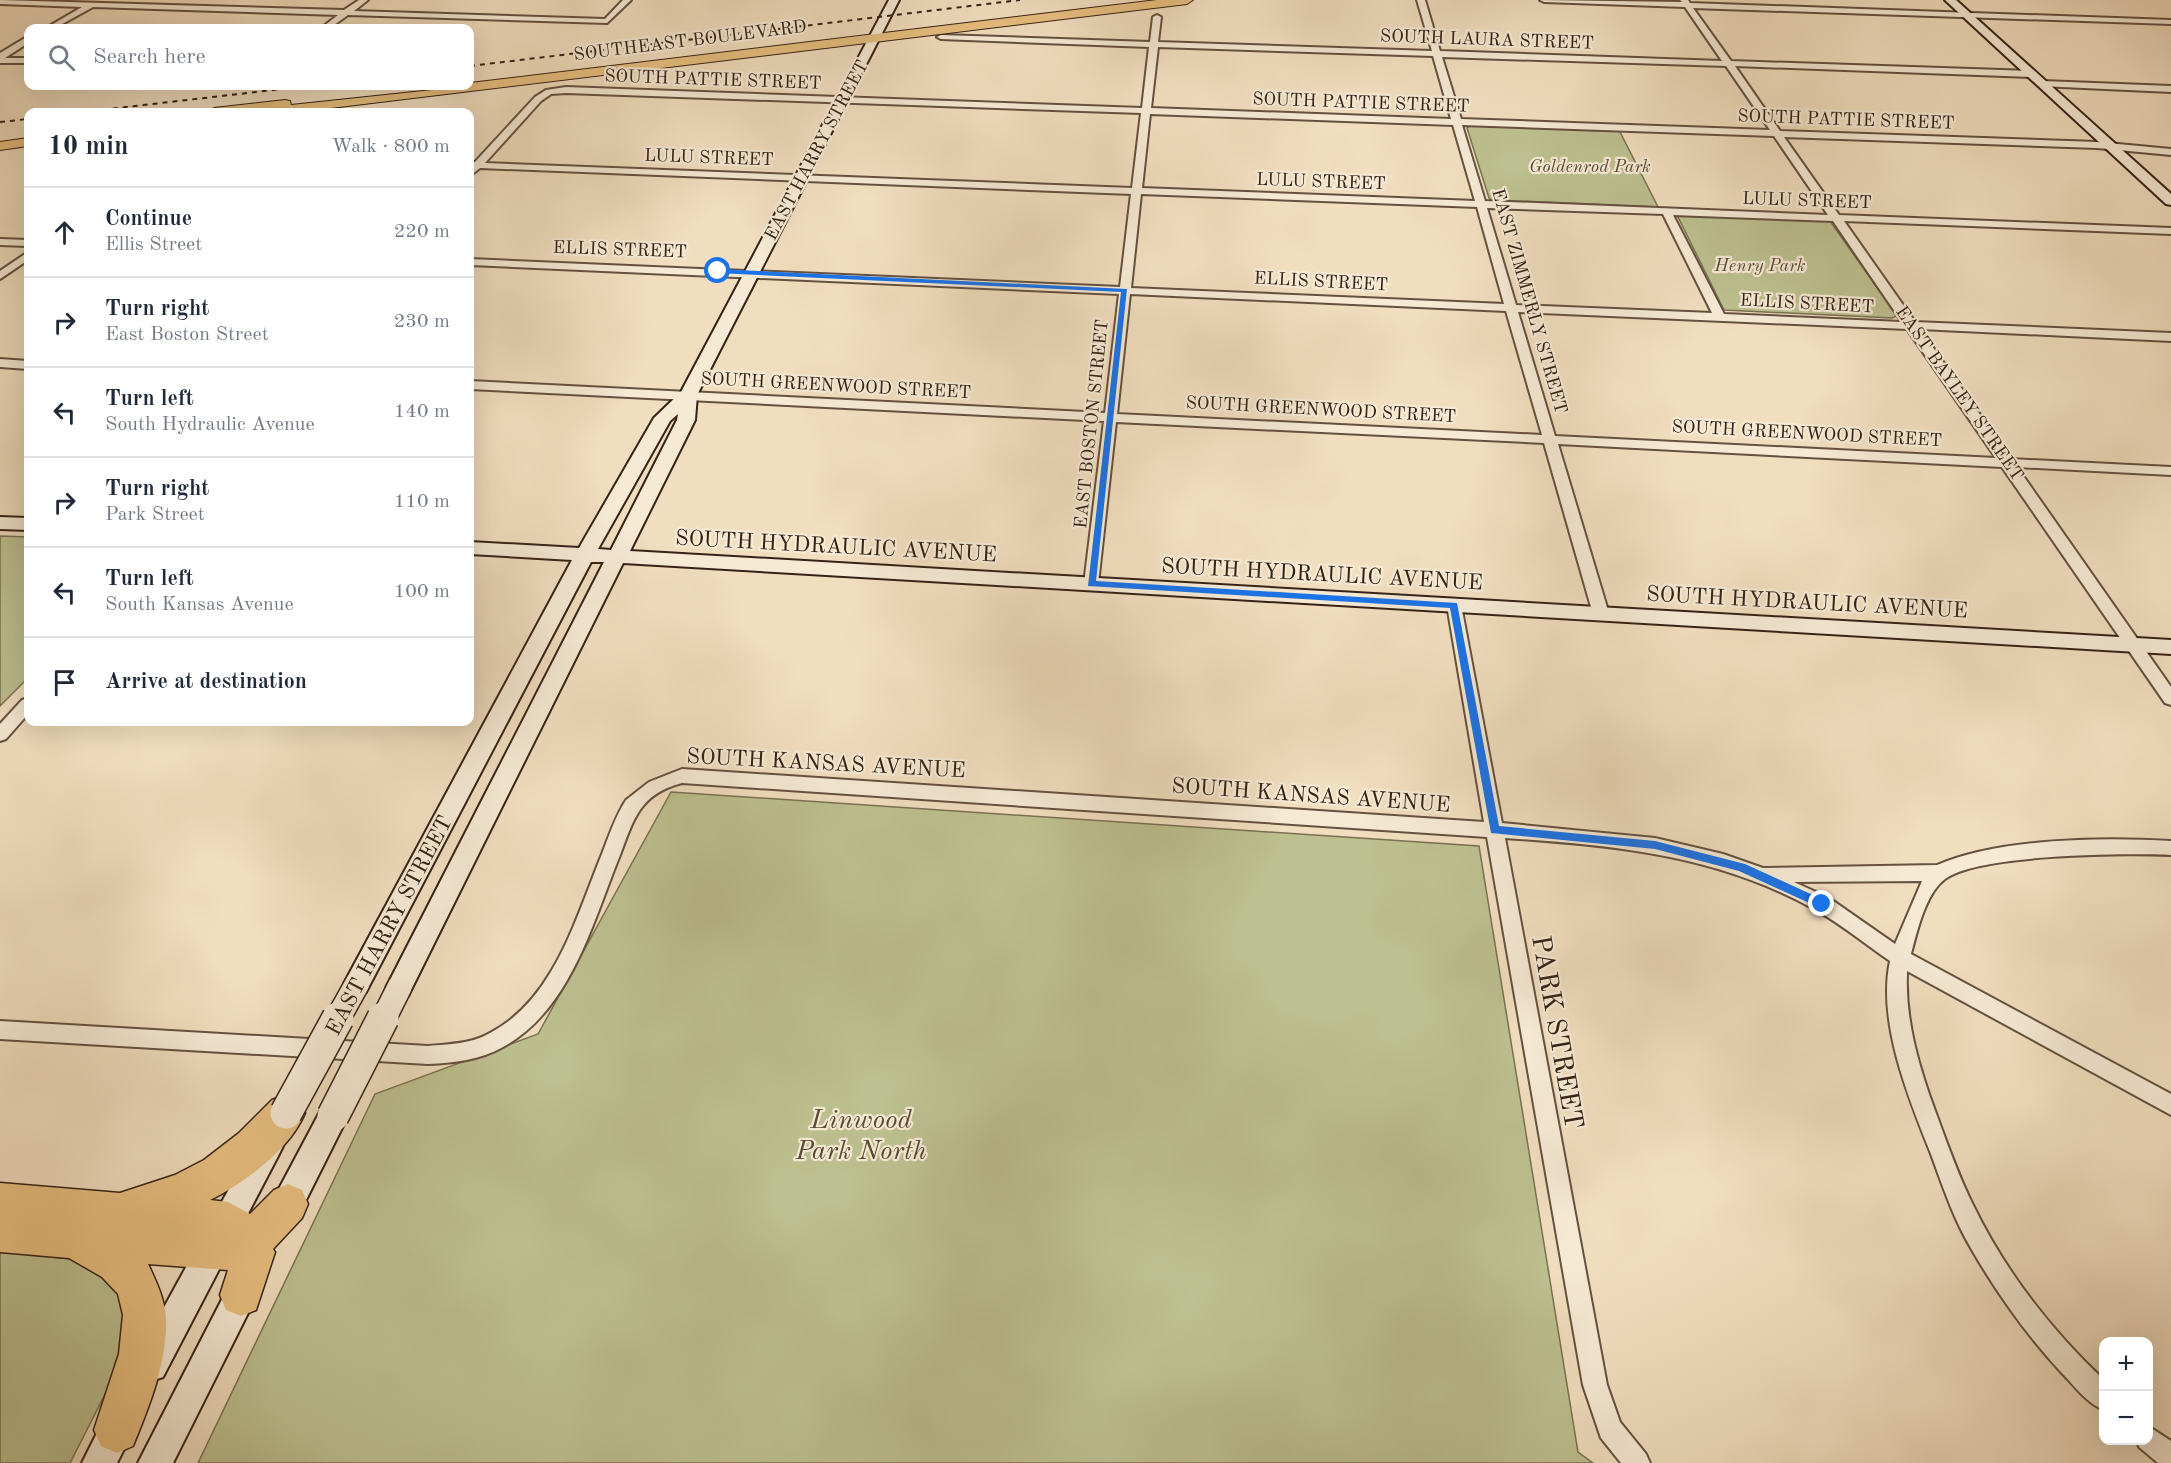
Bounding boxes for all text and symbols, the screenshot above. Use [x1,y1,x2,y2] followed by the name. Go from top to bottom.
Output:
[573,18,808,64] street label: SOUTHEAST BOULEVARD
[24,24,474,90] search box
[1380,27,1594,53] street label: SOUTH LAURA STREET
[45,41,78,74] icon: search
[93,46,206,68] text: Search here
[762,58,872,243] street label: EAST HARRY STREET
[604,67,822,93] street label: SOUTH PATTIE STREET
[1252,90,1470,116] street label: SOUTH PATTIE STREET
[1737,107,1955,133] street label: SOUTH PATTIE STREET
[48,134,128,160] text: 10 min
[331,137,450,157] text: Walk · 800 m
[644,147,774,169] street label: LULU STREET
[1529,158,1651,176] park label: Goldenrod Park
[1256,171,1386,193] street label: LULU STREET
[1488,187,1570,416] street label: EAST ZIMMERLY STREET
[1742,190,1872,212] street label: LULU STREET
[105,208,192,230] text: Continue
[48,216,81,249] icon: ahead
[394,222,450,242] text: 220 m
[105,235,202,255] text: Ellis Street
[552,239,687,261] street label: ELLIS STREET
[704,257,730,283] route start
[1713,257,1806,275] park label: Henry Park
[1253,269,1389,295] street label: ELLIS STREET
[1739,291,1875,317] street label: ELLIS STREET
[105,298,209,320] text: Turn right
[1892,303,2026,484] street label: EAST BAYLEY STREET
[48,306,81,339] icon: right
[394,312,450,332] text: 230 m
[1072,319,1112,530] street label: EAST BOSTON STREET
[105,325,269,345] text: East Boston Street
[700,370,972,402] street label: SOUTH GREENWOOD STREET
[105,388,194,410] text: Turn left
[1185,394,1457,426] street label: SOUTH GREENWOOD STREET
[48,396,81,429] icon: left
[394,402,450,422] text: 140 m
[105,415,315,435] text: South Hydraulic Avenue
[1671,418,1943,450] street label: SOUTH GREENWOOD STREET
[105,478,209,500] text: Turn right
[48,486,81,519] icon: right
[394,492,450,512] text: 110 m
[105,505,205,525] text: Park Street
[674,528,997,566] street label: SOUTH HYDRAULIC AVENUE
[1160,556,1483,594] street label: SOUTH HYDRAULIC AVENUE
[105,568,194,590] text: Turn left
[48,576,81,609] icon: left
[394,582,450,602] text: 100 m
[1645,584,1968,622] street label: SOUTH HYDRAULIC AVENUE
[105,595,294,615] text: South Kansas Avenue
[48,666,81,699] icon: arrive
[105,671,307,693] text: Arrive at destination
[686,746,966,782] street label: SOUTH KANSAS AVENUE
[1171,775,1451,817] street label: SOUTH KANSAS AVENUE
[322,812,457,1039] street label: EAST HARRY STREET
[1808,890,1834,916] route end
[1526,933,1587,1131] street label: PARK STREET
[794,1107,927,1165] park label: Linwood Park North
[2099,1337,2153,1445] map controls
[2099,1337,2153,1391] button: +
[2099,1391,2153,1445] button: −

